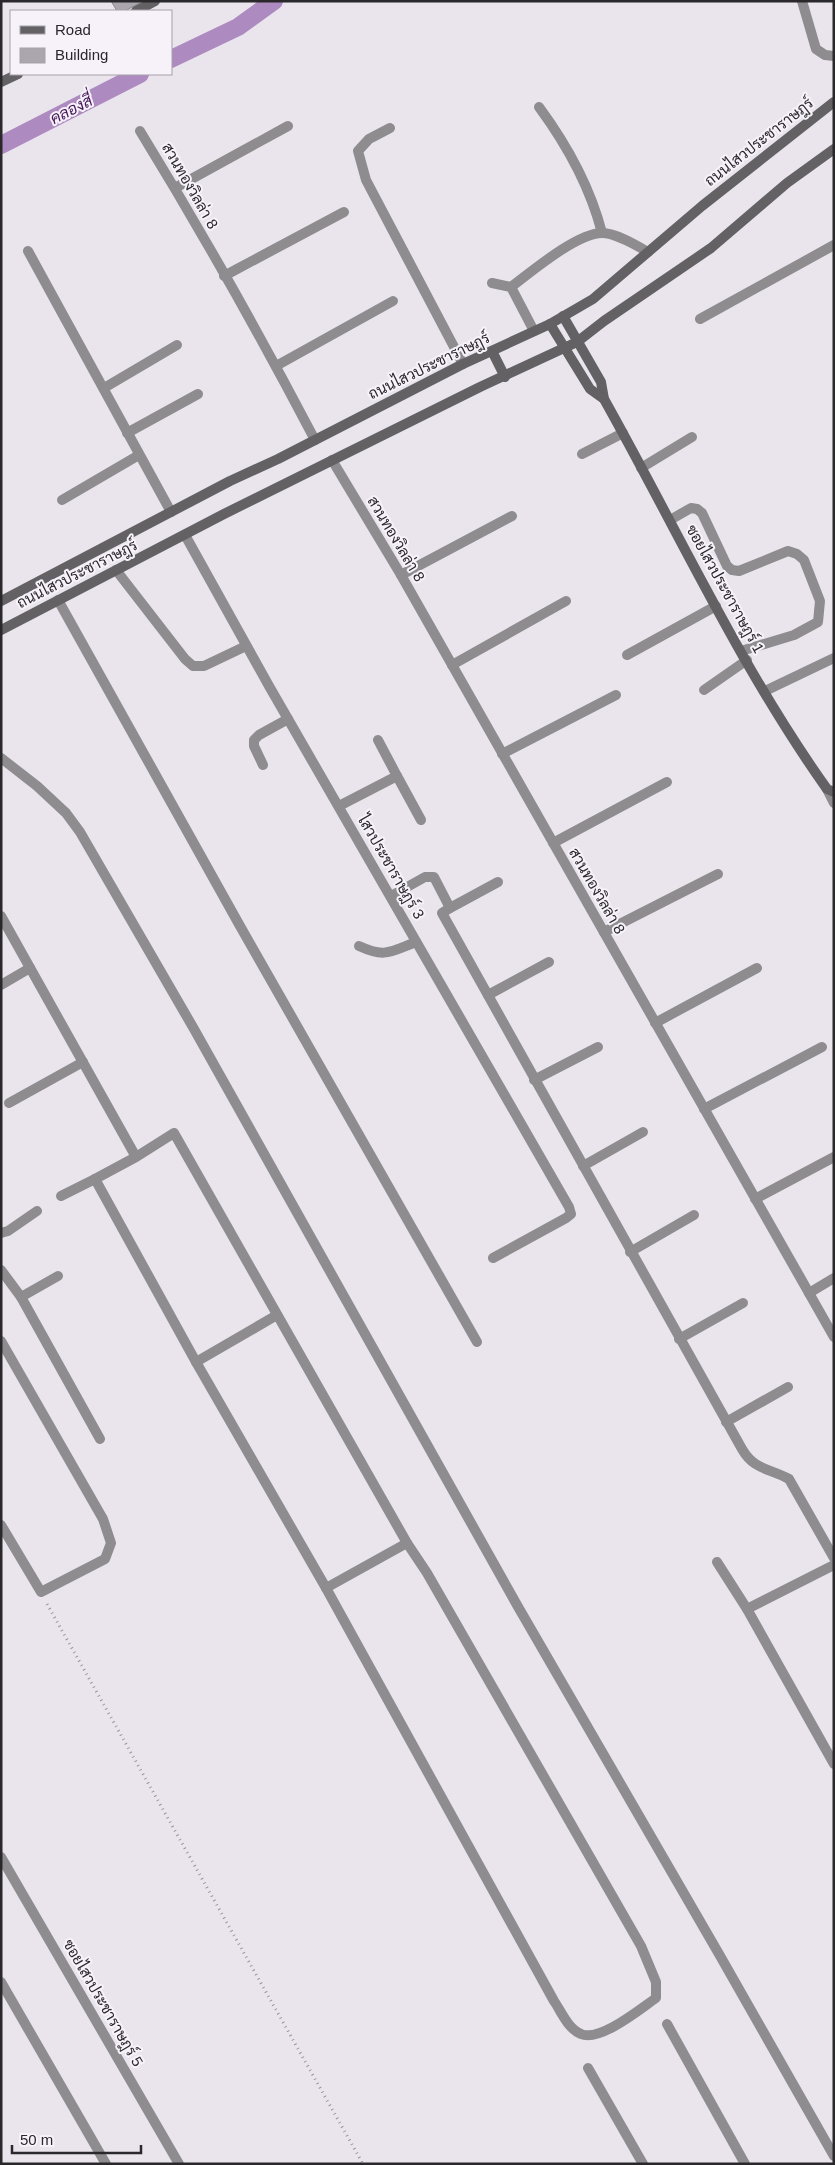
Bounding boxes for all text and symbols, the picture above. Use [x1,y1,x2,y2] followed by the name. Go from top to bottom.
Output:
[10,10,172,75] legend
[55,21,91,38] text: Road
[55,46,108,63] text: Building
[45,85,97,127] water label: คลองสี่
[701,93,817,191] street label: ถนนไสวประชาราษฎร์
[159,139,223,232] street label: สวนทองวิลล่า 8
[365,328,493,404] street label: ถนนไสวประชาราษฎร์
[364,493,429,584] street label: สวนทองวิลล่า 8
[681,521,769,657] street label: ซอยไสวประชาราษฎร์ 1
[13,535,141,613] street label: ถนนไสวประชาราษฎร์
[353,810,429,923] street label: ไสวประชาราษฎร์ 3
[566,844,630,937] street label: สวนทองวิลล่า 8
[58,1936,148,2070] street label: ซอยไสวประชาราษฎร์ 5
[12,2122,141,2154] scale bar
[20,2131,53,2148] text: 50 m

